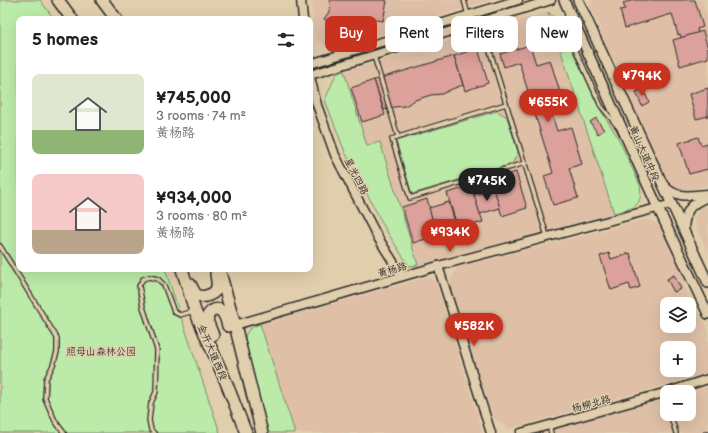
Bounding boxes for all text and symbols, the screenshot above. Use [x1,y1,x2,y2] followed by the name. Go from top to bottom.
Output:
[325,16,377,52] chip: Buy
[385,16,443,52] chip: Rent
[451,16,518,52] chip: Filters
[526,16,582,52] chip: New
[275,29,297,51] icon: filters
[32,30,98,50] text: 5 homes
[614,63,670,97] pin: ¥794K
[622,68,662,84] text: ¥794K
[156,88,231,108] text: ¥745,000
[520,89,576,123] pin: ¥655K
[64,90,112,138] icon: home
[528,94,568,110] text: ¥655K
[156,108,246,124] text: 3 rooms · 74 m²
[626,124,662,183] street label: 黄山大道中段
[156,125,195,141] text: 黄杨路
[342,156,371,197] street label: 星光四路
[459,168,515,202] pin: ¥745K
[467,173,507,189] text: ¥745K
[156,188,232,208] text: ¥934,000
[64,190,112,238] icon: home
[156,208,247,224] text: 3 rooms · 80 m²
[422,219,478,253] pin: ¥934K
[430,224,470,240] text: ¥934K
[156,225,195,241] text: 黄杨路
[376,260,408,280] street label: 黄杨路
[660,297,696,421] map controls
[660,297,696,333] button: layers
[446,313,502,347] pin: ¥582K
[454,318,494,334] text: ¥582K
[195,322,229,382] street label: 金开大道西段
[660,341,696,377] button: +
[66,346,136,358] park label: 照母山森林公园
[660,385,696,421] button: −
[570,393,612,415] street label: 杨柳北路

